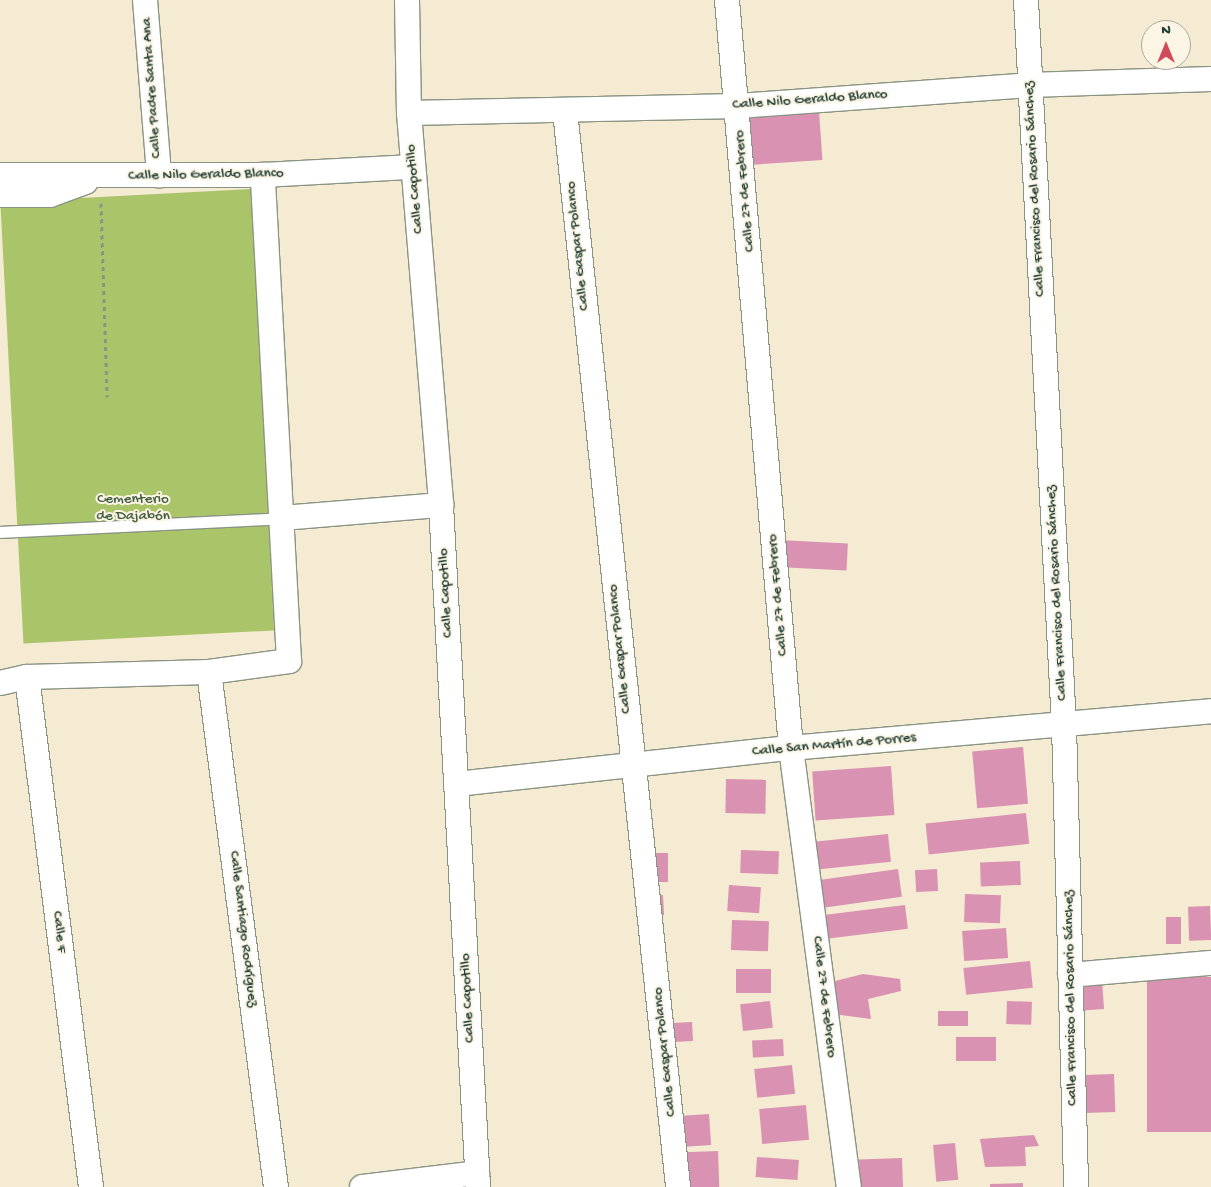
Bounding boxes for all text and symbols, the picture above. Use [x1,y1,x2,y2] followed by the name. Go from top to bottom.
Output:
[138,17,166,159] street label: Calle Padre Santa Ana
[1141,20,1191,70] north arrow
[1161,22,1171,39] text: N
[1020,81,1050,297] street label: Calle Francisco del Rosario Sánchez
[732,86,888,114] street label: Calle Nilo Geraldo Blanco
[731,129,759,253] street label: Calle 27 de Febrero
[402,144,428,234] street label: Calle Capotillo
[128,165,284,185] street label: Calle Nilo Geraldo Blanco
[562,180,594,312] street label: Calle Gaspar Polanco
[1042,485,1072,701] street label: Calle Francisco del Rosario Sánchez
[96,490,170,525] park label: Cementerio de Dajabón
[764,533,792,657] street label: Calle 27 de Febrero
[435,548,457,638] street label: Calle Capotillo
[604,583,636,715] street label: Calle Gaspar Polanco
[751,729,917,761] street label: Calle San Martín de Porres
[224,850,262,1008] street label: Calle Santiago Rodríguez
[1060,890,1082,1106] street label: Calle Francisco del Rosario Sánchez
[48,910,70,954] street label: Calle F
[808,935,840,1059] street label: Calle 27 de Febrero
[457,953,479,1043] street label: Calle Capotillo
[649,986,681,1118] street label: Calle Gaspar Polanco

